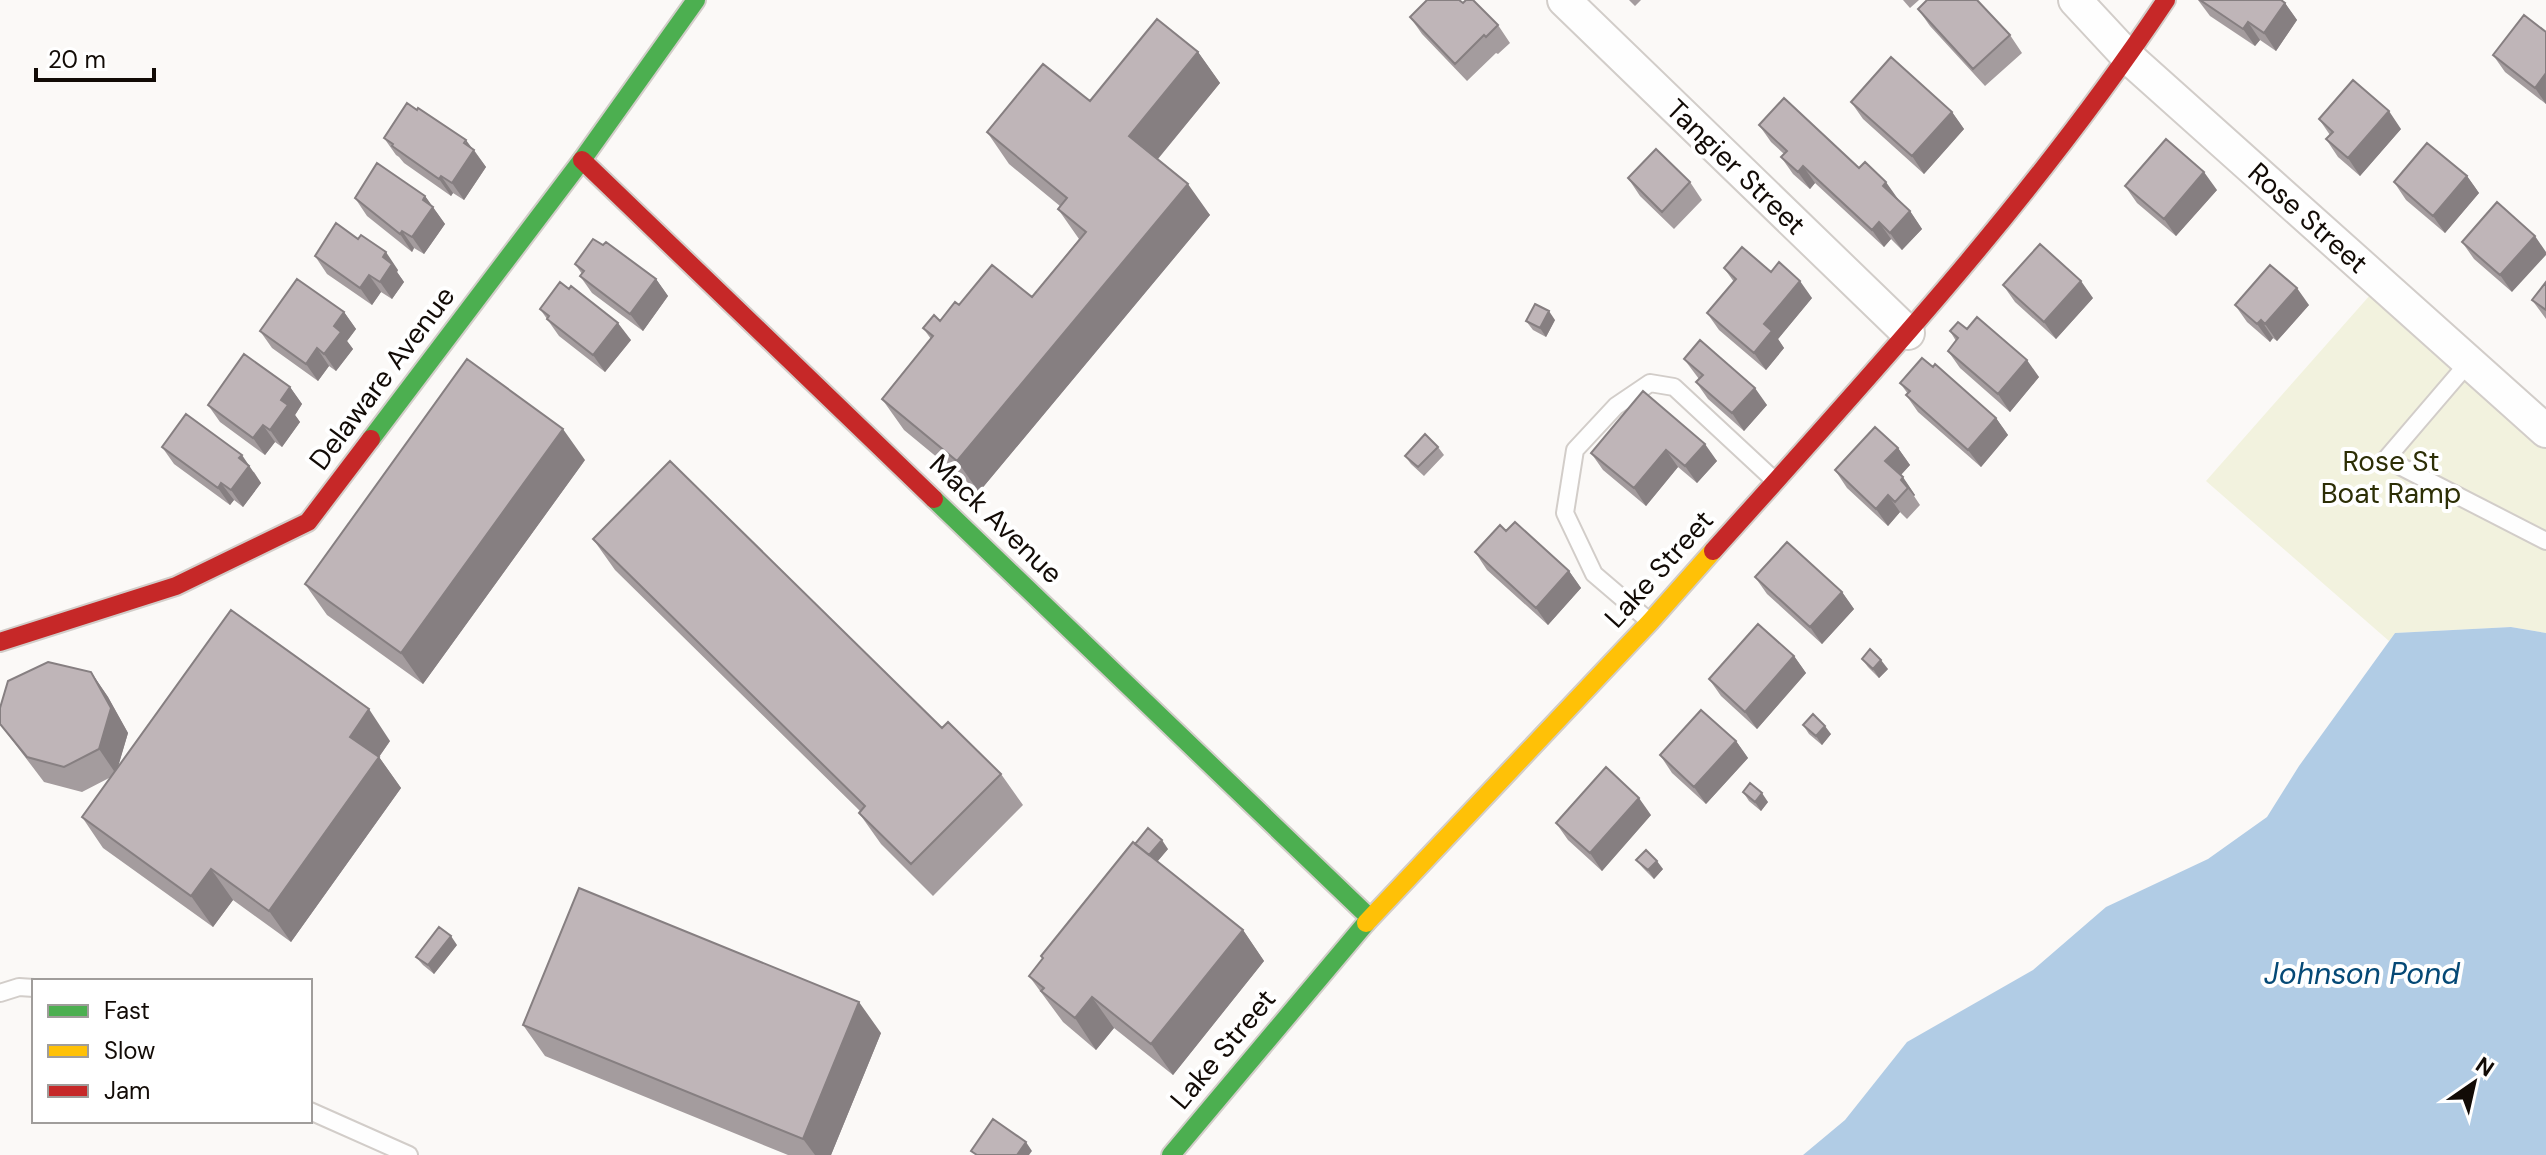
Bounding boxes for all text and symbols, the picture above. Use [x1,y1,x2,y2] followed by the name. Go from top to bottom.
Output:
[36,32,154,82] scale bar
[48,44,106,75] text: 20 m
[1658,91,1814,243] street label: Tangier Street
[2240,154,2376,282] street label: Rose Street
[301,279,463,477] street label: Delaware Avenue
[2321,443,2461,512] park label: Rose St Boat Ramp
[921,446,1071,592] street label: Mack Avenue
[1596,502,1722,636] street label: Lake Street
[2264,954,2461,993] water label: Johnson Pond
[32,979,312,1123] legend
[1162,981,1284,1117] street label: Lake Street
[104,995,150,1026] text: Fast
[104,1035,155,1066] text: Slow
[2434,1043,2514,1123] north arrow
[2470,1050,2500,1083] text: N
[104,1075,150,1106] text: Jam

